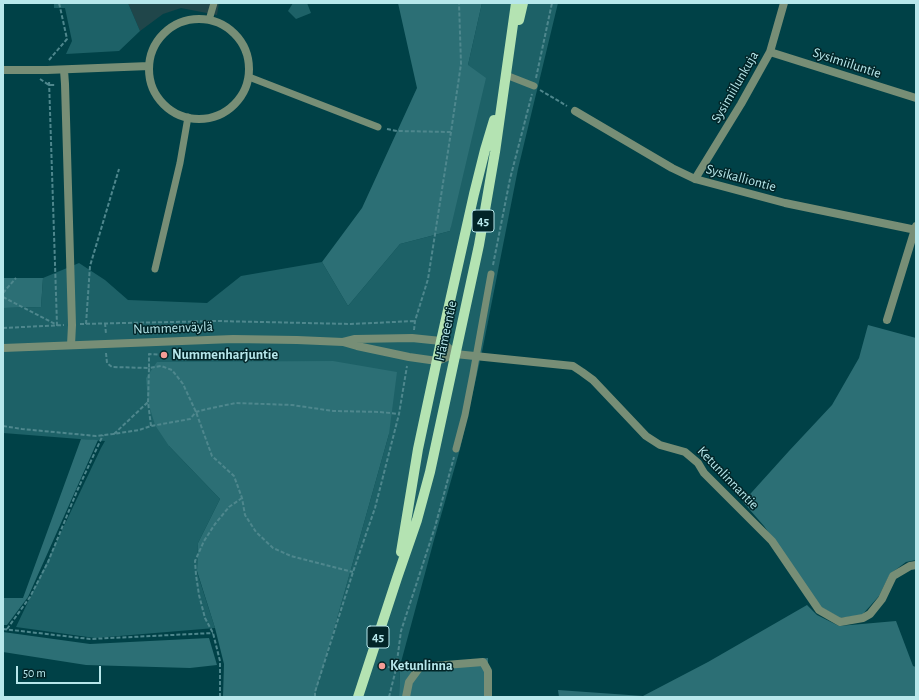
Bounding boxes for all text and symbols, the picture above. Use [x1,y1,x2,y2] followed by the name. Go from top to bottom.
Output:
[811,44,883,82] street label: Sysimiiluntie
[708,48,762,126] street label: Sysimiilunkuja
[704,161,778,195] street label: Sysikalliontie
[472,210,494,232] road number: 45
[431,299,461,363] street label: Hämeentie
[133,318,213,338] street label: Nummenväylä
[172,347,278,363] place label: Nummenharjuntie
[159,350,169,360] marker: Nummenharjuntie
[694,443,762,513] street label: Ketunlinnantie
[367,626,389,648] road number: 45
[18,658,103,684] scale bar
[390,658,453,674] place label: Ketunlinna
[377,661,387,671] marker: Ketunlinna
[23,667,46,679] text: 50 m

